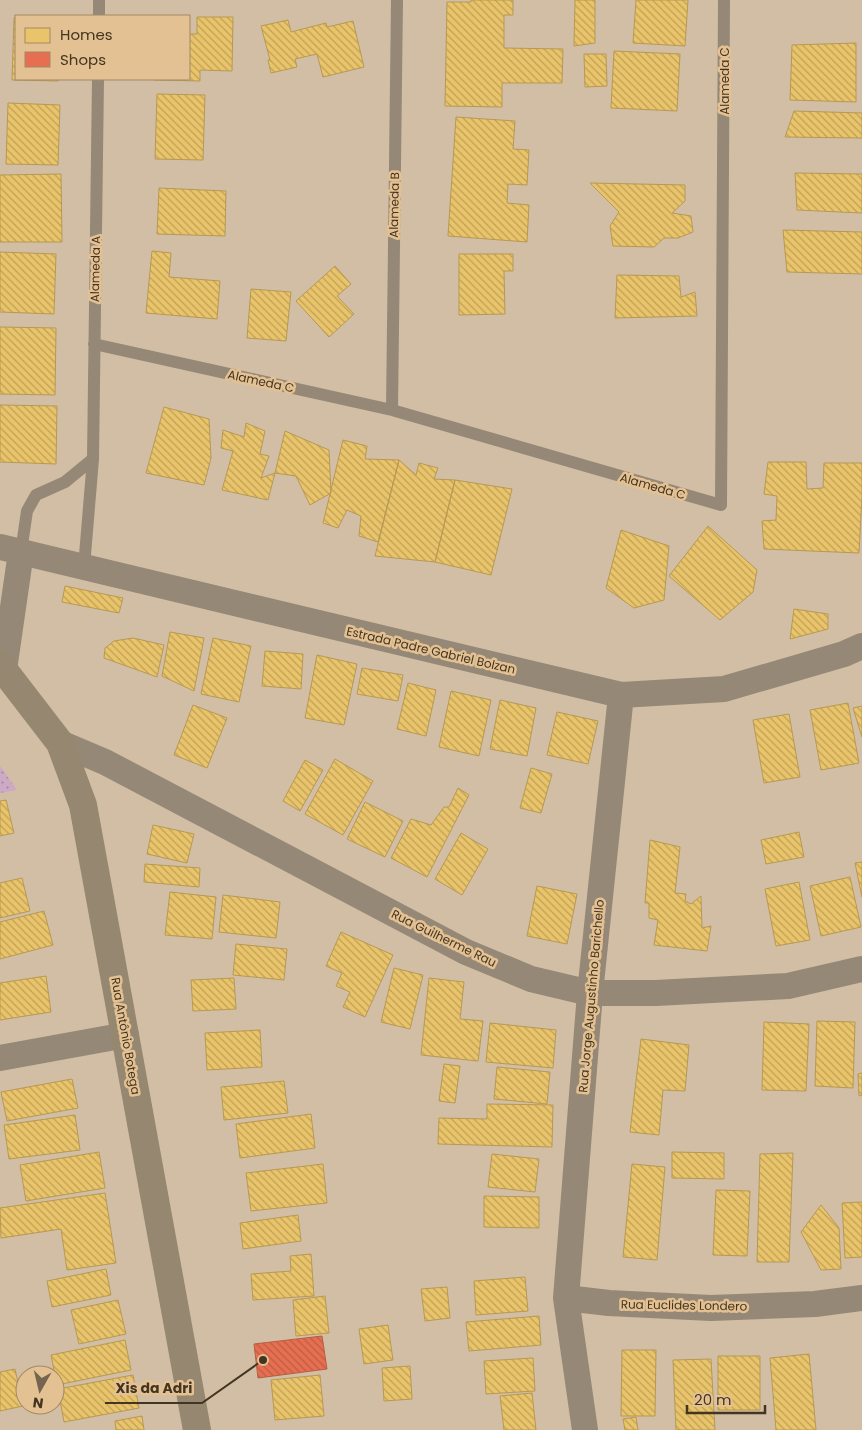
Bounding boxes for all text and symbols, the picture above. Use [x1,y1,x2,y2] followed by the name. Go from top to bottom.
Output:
[15,15,190,80] legend
[60,24,113,45] text: Homes
[716,47,733,115] street label: Alameda C
[60,49,106,70] text: Shops
[385,172,403,238] street label: Alameda B
[86,236,104,302] street label: Alameda A
[226,366,296,396] street label: Alameda C
[618,469,688,503] street label: Alameda C
[345,622,517,678] street label: Estrada Padre Gabriel Bolzan
[574,898,608,1093] street label: Rua Jorge Augustinho Barichello
[389,905,499,971] street label: Rua Guilherme Rau
[107,976,145,1096] street label: Rua Antônio Botega
[621,1295,748,1315] street label: Rua Euclides Londero
[15,1365,65,1415] north arrow
[105,1374,202,1403] callout: Xis da Adri
[116,1378,192,1398] text: Xis da Adri
[687,1382,764,1414] scale bar
[694,1389,732,1410] text: 20 m
[32,1392,45,1414] text: N

